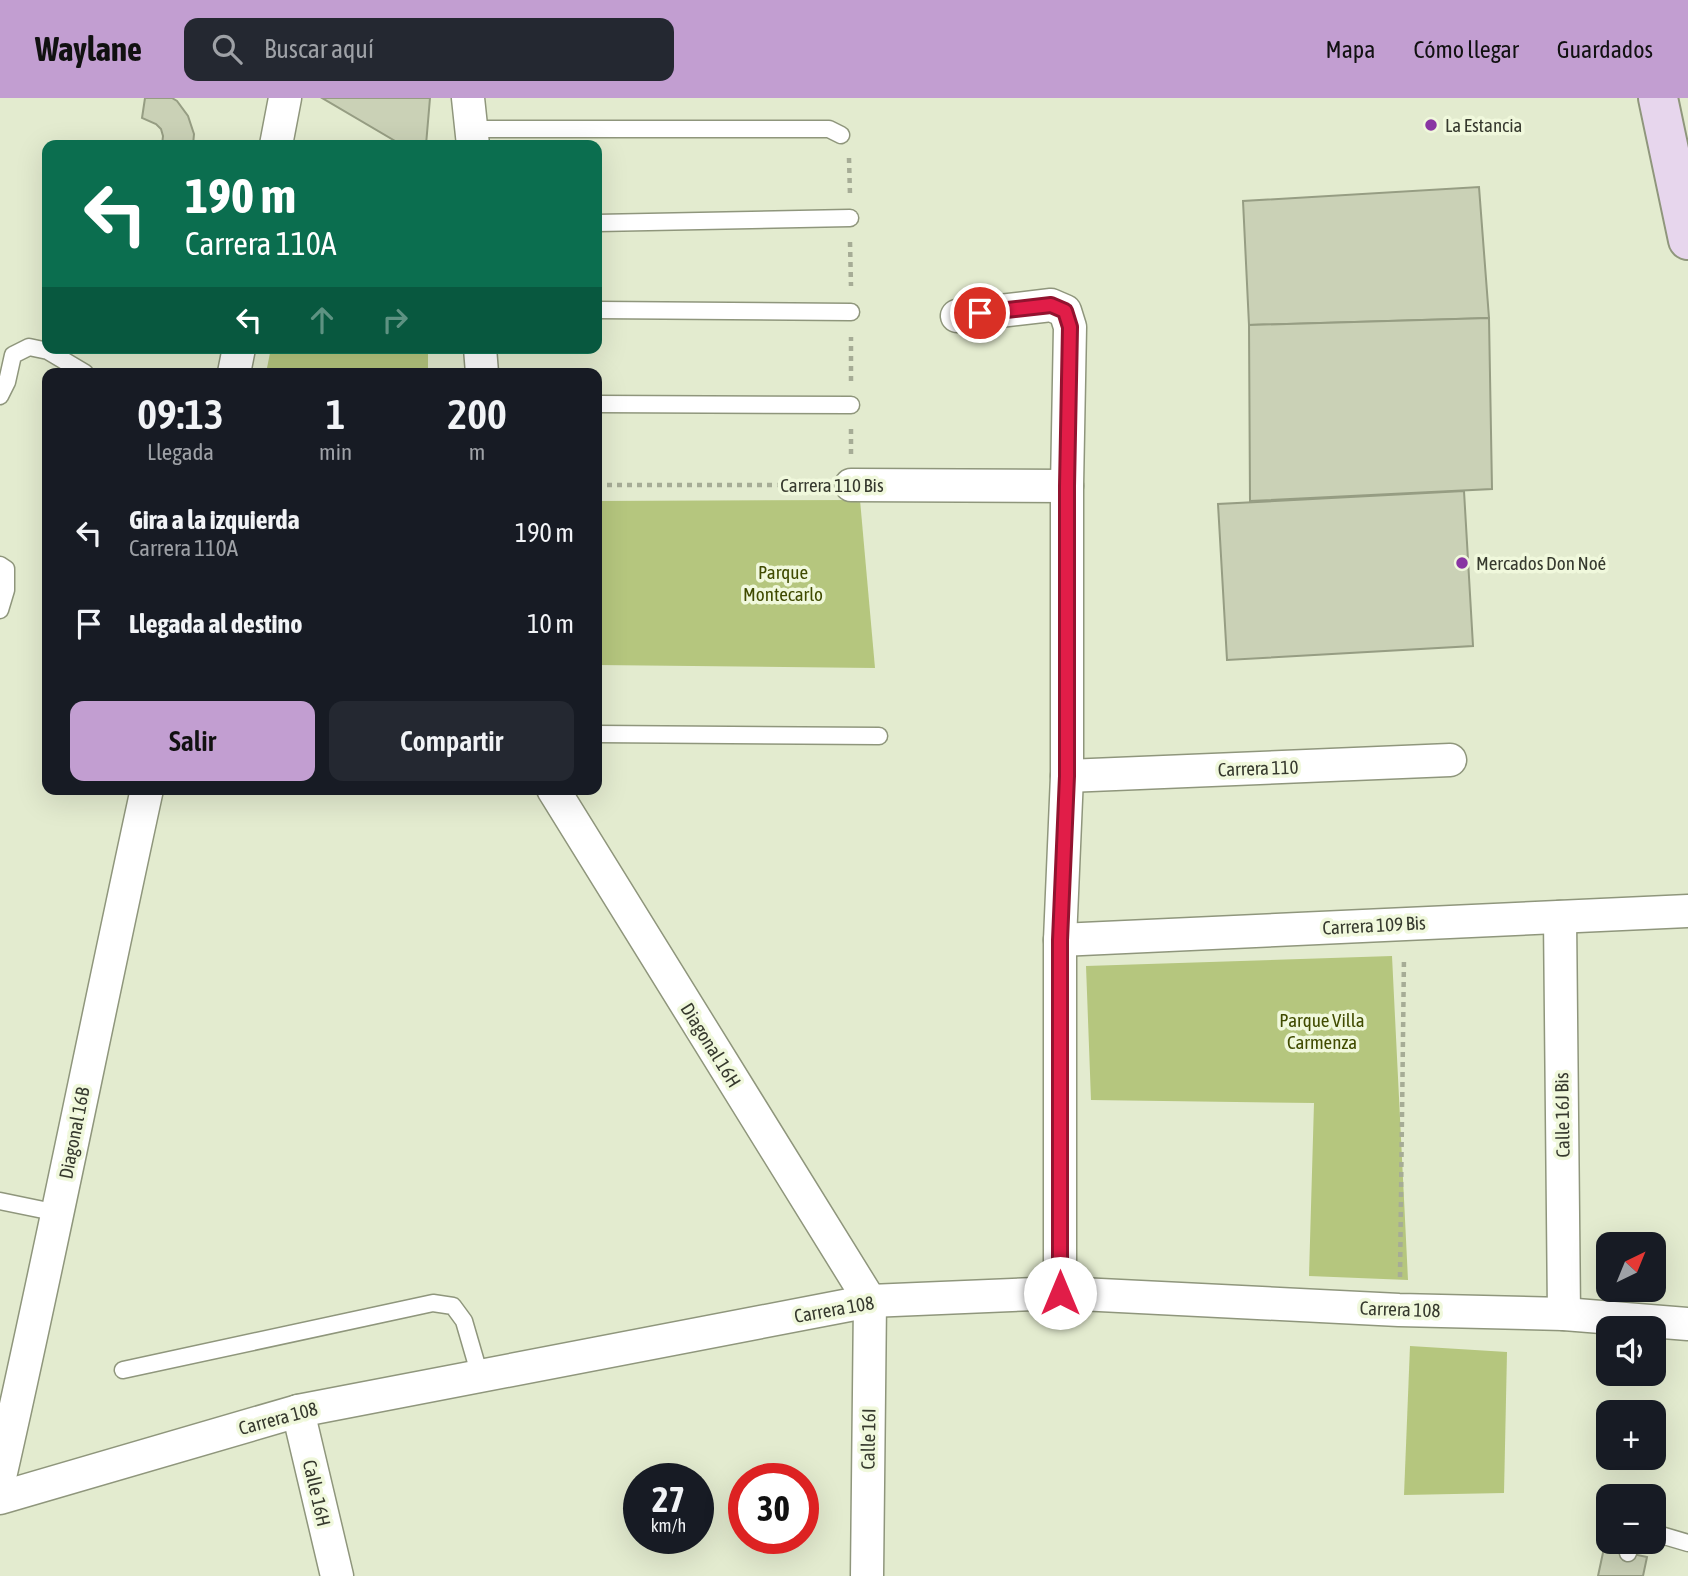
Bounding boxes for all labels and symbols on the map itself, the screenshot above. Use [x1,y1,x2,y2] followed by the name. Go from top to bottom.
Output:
[1445,114,1522,136] place label: La Estancia
[1423,117,1439,133] marker: La Estancia
[950,283,1010,343] pin
[780,474,884,496] street label: Carrera 110 Bis
[1476,552,1606,574] place label: Mercados Don Noé
[1454,555,1470,571] marker: Mercados Don Noé
[743,561,823,605] park label: Parque Montecarlo
[1217,756,1299,780] street label: Carrera 110
[1322,911,1426,939] street label: Carrera 109 Bis
[676,999,746,1091] street label: Diagonal 16H
[1279,1009,1365,1053] park label: Parque Villa Carmenza
[1550,1072,1574,1158] street label: Calle 16J Bis
[54,1085,94,1181] street label: Diagonal 16B
[1596,1232,1666,1302] north arrow
[1023,1256,1097,1330] position arrow
[792,1291,876,1327] street label: Carrera 108
[1359,1297,1441,1321] street label: Carrera 108
[236,1397,320,1439] street label: Carrera 108
[856,1408,880,1470] street label: Calle 16I
[299,1458,335,1528] street label: Calle 16H
[728,1463,819,1554] speed limit sign: 30

